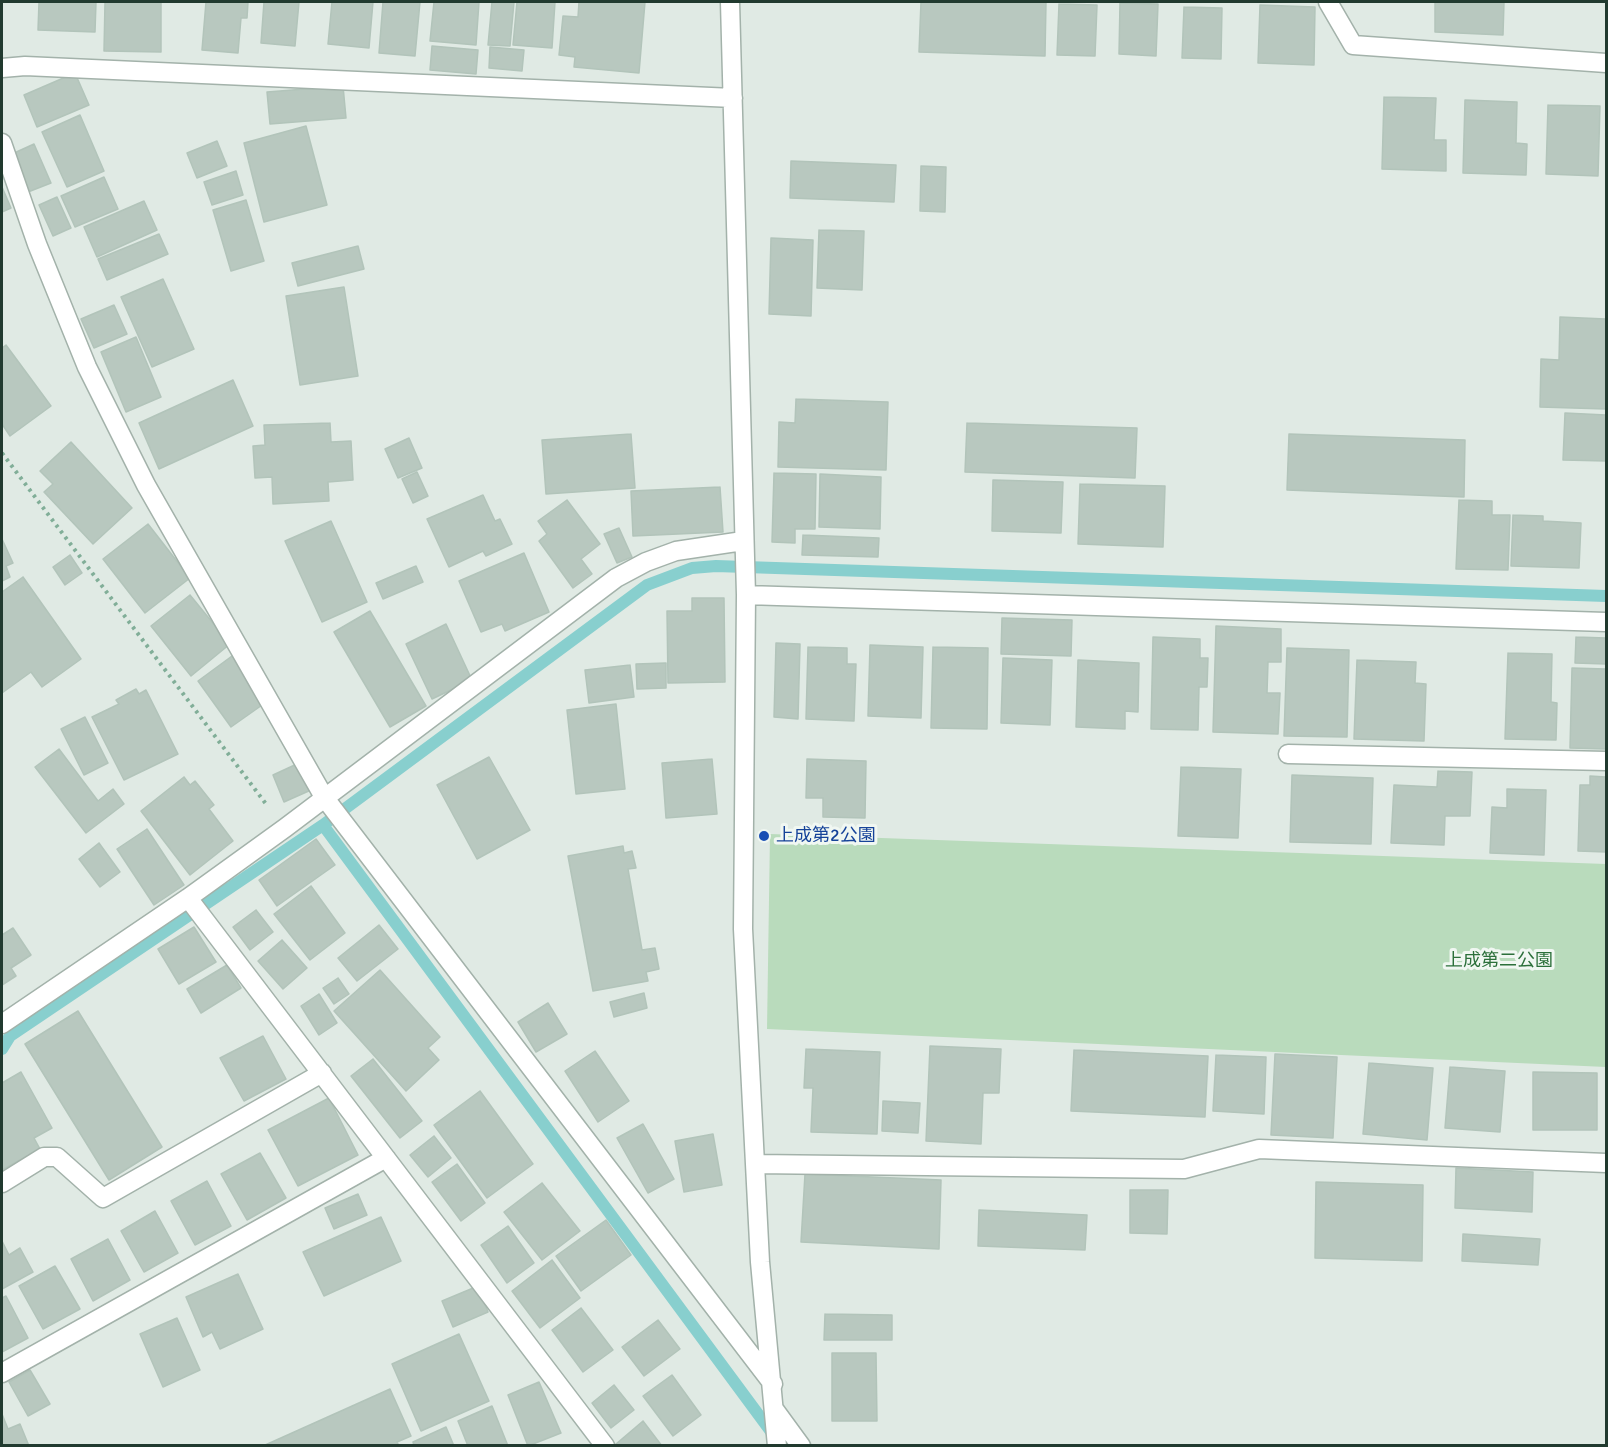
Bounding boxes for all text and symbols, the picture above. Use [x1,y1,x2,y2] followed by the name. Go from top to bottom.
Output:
[776,825,876,847] place label: 上成第2公園
[757,829,771,843] marker: 上成第2公園
[1445,950,1553,972] park label: 上成第二公園

